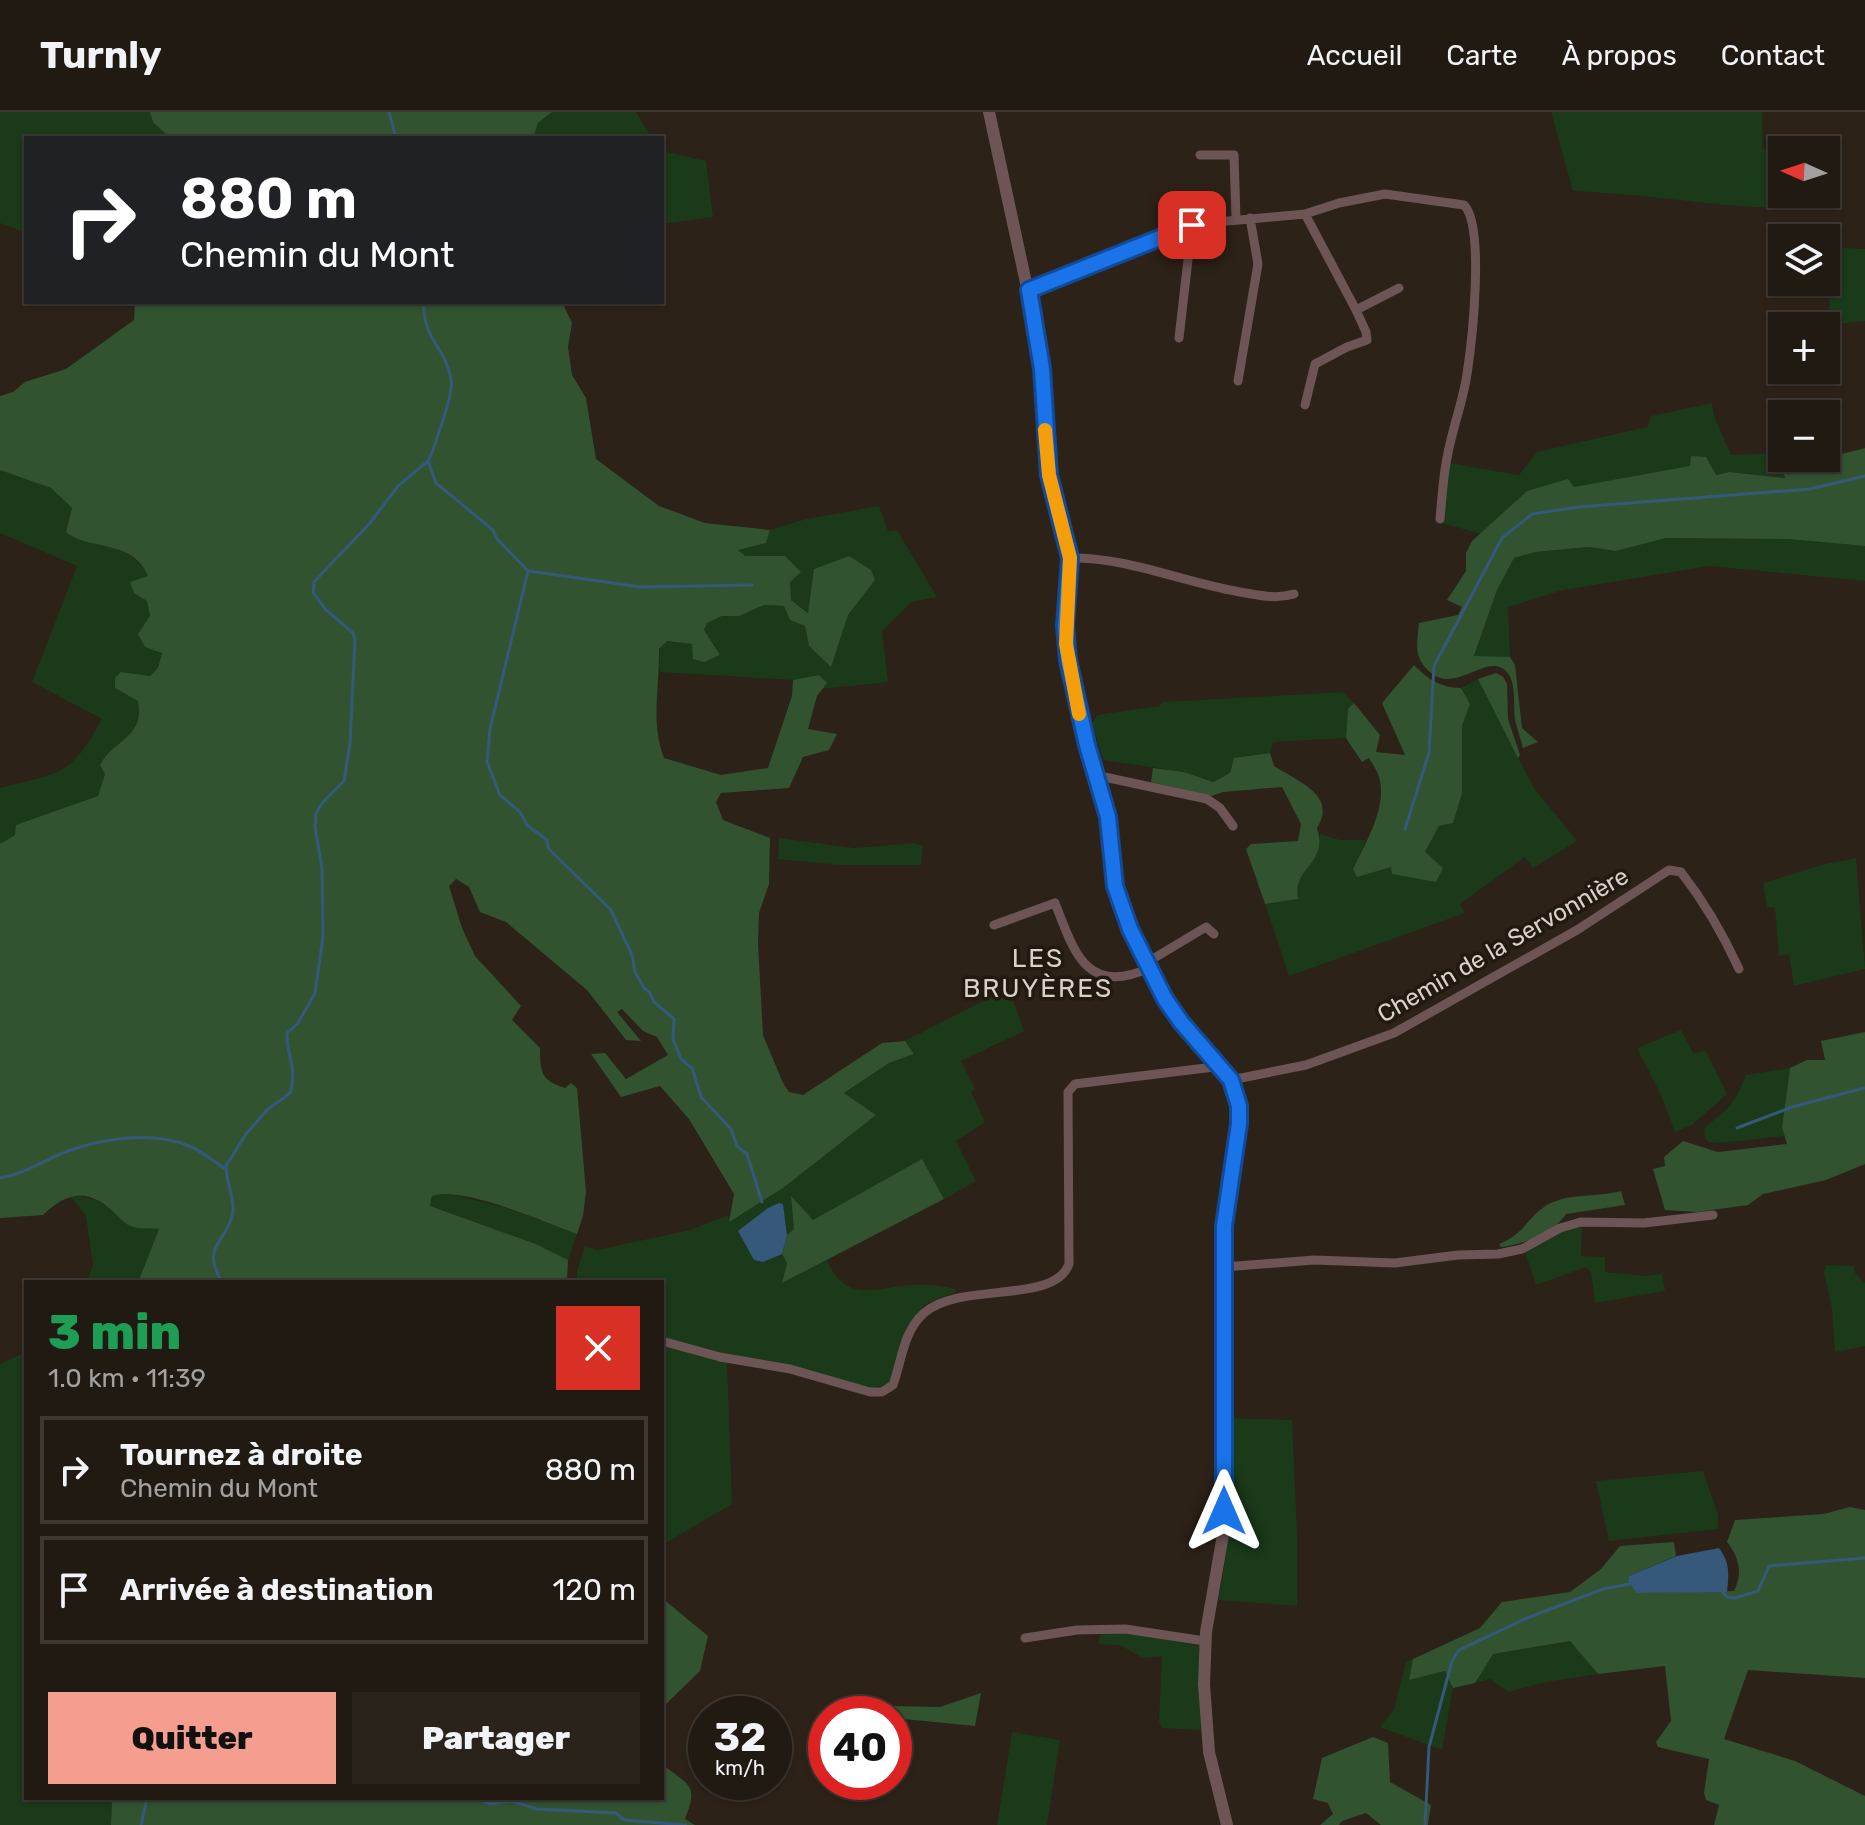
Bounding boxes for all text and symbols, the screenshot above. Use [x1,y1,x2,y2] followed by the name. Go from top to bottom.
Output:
[40,32,162,78] text: Turnly
[1307,39,1402,72] text: Accueil
[1446,39,1518,72] text: Carte
[1562,39,1677,72] text: À propos
[1721,39,1825,72] text: Contact
[1768,136,1840,208] north arrow
[1768,136,1840,472] map controls
[180,166,357,232] text: 880 m
[48,168,152,272] icon: right
[1158,191,1226,259] pin
[1170,203,1214,247] icon: arrive
[1768,224,1840,296] button: layers
[180,233,454,276] text: Chemin du Mont
[1768,312,1840,384] button: +
[1768,400,1840,472] button: −
[1373,862,1633,1028] street label: Chemin de la Servonnière
[963,943,1113,1004] district label: LES BRUYÈRES
[48,1304,181,1361] text: 3 min
[556,1306,640,1390] button: close
[48,1363,206,1394] text: 1.0 km · 11:39
[120,1437,363,1473] text: Tournez à droite
[52,1448,96,1492] icon: right
[545,1452,636,1488] text: 880 m
[1182,1469,1266,1553] position arrow
[120,1473,318,1504] text: Chemin du Mont
[52,1568,96,1612] icon: arrive
[120,1572,434,1608] text: Arrivée à destination
[552,1572,636,1608] text: 120 m
[48,1692,336,1784] button: Quitter
[352,1692,640,1784] button: Partager
[808,1696,912,1800] speed limit sign: 40
[714,1714,766,1761] text: 32
[715,1756,765,1780] text: km/h

